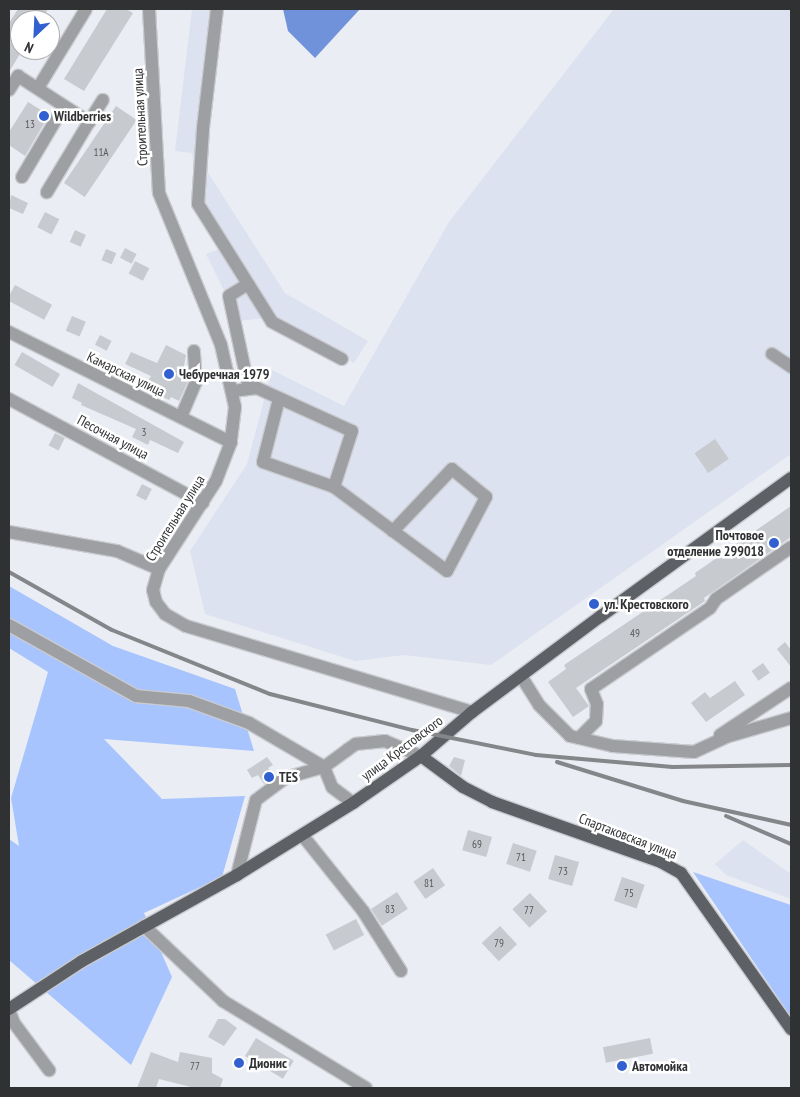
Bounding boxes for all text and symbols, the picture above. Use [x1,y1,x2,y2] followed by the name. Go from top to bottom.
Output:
[10,10,60,60] north arrow
[22,38,36,57] text: N
[129,68,151,166] street label: Строительная улица
[54,108,111,124] place label: Wildberries
[38,110,50,122] marker: Wildberries
[25,117,35,131] house number: 13
[93,145,109,159] house number: 11А
[84,348,168,400] street label: Камарская улица
[179,366,269,382] place label: Чебуречная 1979
[163,368,175,380] marker: Чебуречная 1979
[75,411,151,463] street label: Песочная улица
[142,425,146,439] house number: 3
[142,472,208,564] street label: Строительная улица
[667,527,764,560] place label: Почтовое отделение 299018
[768,537,780,549] marker: Почтовое отделение 299018
[604,596,690,612] place label: ул. Крестовского
[588,598,600,610] marker: ул. Крестовского
[630,626,640,640] house number: 49
[358,712,446,784] street label: улица Крестовского
[279,769,298,785] place label: TES
[263,771,275,783] marker: TES
[576,809,680,863] street label: Спартаковская улица
[472,837,482,851] house number: 69
[516,850,526,864] house number: 71
[558,864,568,878] house number: 73
[424,876,434,890] house number: 81
[624,886,634,900] house number: 75
[385,902,395,916] house number: 83
[524,903,534,917] house number: 77
[494,936,504,950] house number: 79
[249,1055,287,1071] place label: Дионис
[233,1057,245,1069] marker: Дионис
[632,1058,688,1074] place label: Автомойка
[190,1059,200,1073] house number: 77
[616,1060,628,1072] marker: Автомойка

